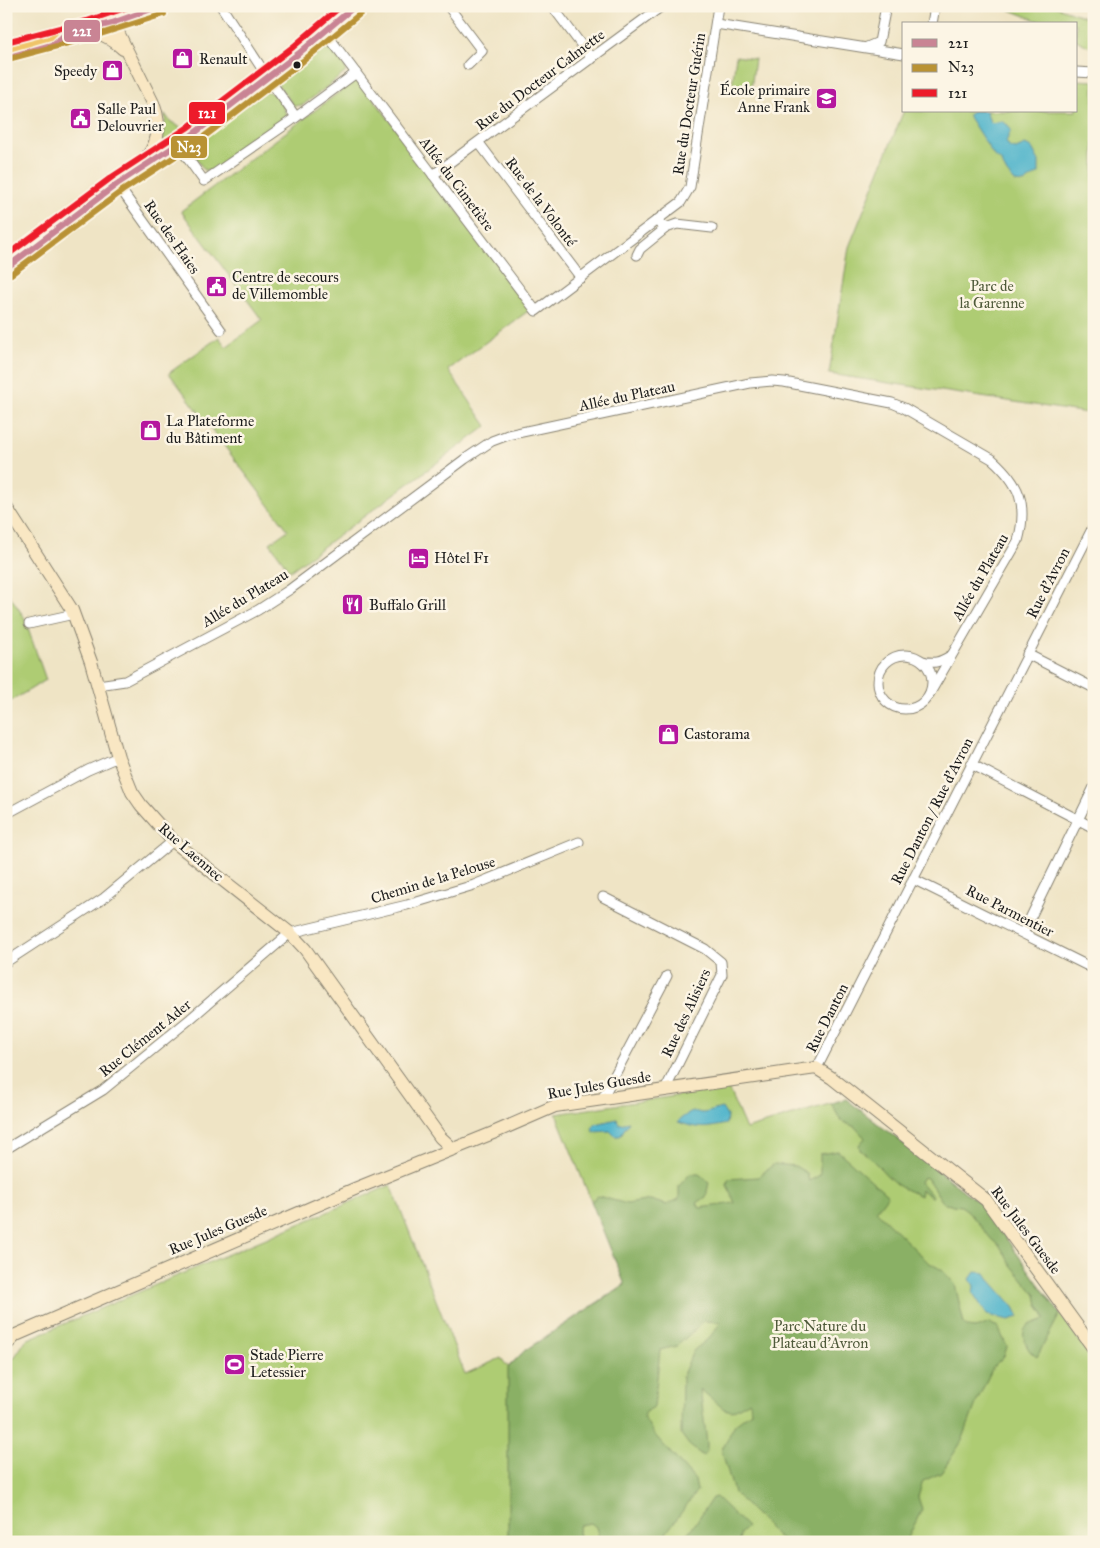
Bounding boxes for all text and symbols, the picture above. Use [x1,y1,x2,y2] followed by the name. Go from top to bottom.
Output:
[63,19,101,43] line badge: 221
[902,22,1078,112] legend
[72,23,92,40] text: 221
[472,26,608,134] street label: Rue du Docteur Calmette
[669,32,709,176] street label: Rue du Docteur Guérin
[948,34,969,52] text: 221
[171,47,195,71] shop icon: Renault
[199,50,248,68] place label: Renault
[948,58,974,76] text: N23
[101,59,125,83] shop icon: Speedy
[292,60,302,70] unlabelled marker
[54,62,98,80] place label: Speedy
[720,80,810,116] place label: École primaire Anne Frank
[948,84,967,102] text: 121
[814,87,838,111] school or university icon: École primaire Anne Frank
[97,100,164,135] place label: Salle Paul Delouvrier
[188,101,226,125] line badge: 121
[198,105,216,122] text: 121
[69,106,93,130] public building icon: Salle Paul Delouvrier
[415,133,498,235] street label: Allée du Cimetière
[170,135,208,159] line badge: N23
[177,139,202,157] text: N23
[502,154,581,251] street label: Rue de la Volonté
[140,197,204,277] street label: Rue des Haies
[232,268,339,303] place label: Centre de secours de Villemomble
[204,274,228,298] public building icon: Centre de secours de Villemomble
[959,277,1025,312] park label: Parc de la Garenne
[576,377,677,415] street label: Allée du Plateau
[166,412,254,447] place label: La Plateforme du Bâtiment
[138,418,162,442] shop icon: La Plateforme du Bâtiment
[947,530,1012,625] street label: Allée du Plateau
[1023,545,1073,621] street label: Rue d'Avron
[406,546,430,570] hotel icon: Hôtel F1
[434,549,489,567] place label: Hôtel F1
[198,565,291,631] street label: Allée du Plateau
[341,593,365,617] restaurant icon: Buffalo Grill
[369,596,447,614] place label: Buffalo Grill
[656,722,680,746] shop icon: Castorama
[684,725,751,743] place label: Castorama
[887,735,977,887] street label: Rue Danton / Rue d'Avron
[155,819,227,885] street label: Rue Laennec
[369,852,497,908] street label: Chemin de la Pelouse
[963,881,1057,941] street label: Rue Parmentier
[658,966,714,1060] street label: Rue des Alisiers
[802,980,852,1056] street label: Rue Danton
[95,995,195,1081] street label: Rue Clément Ader
[546,1067,652,1104] street label: Rue Jules Guesde
[986,1183,1065,1278] street label: Rue Jules Guesde
[166,1201,270,1260] street label: Rue Jules Guesde
[772,1317,868,1352] park label: Parc Nature du Plateau d'Avron
[250,1346,324,1381] place label: Stade Pierre Letessier
[222,1352,246,1376] sports icon: Stade Pierre Letessier

